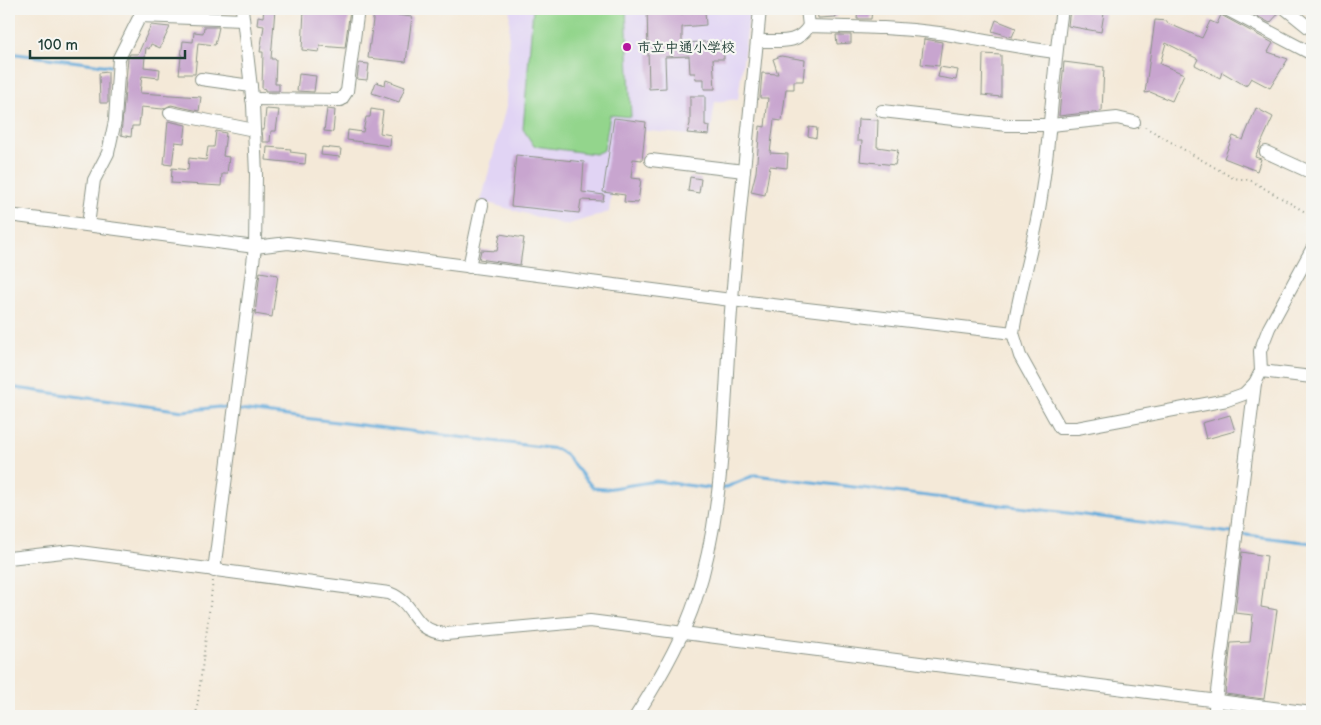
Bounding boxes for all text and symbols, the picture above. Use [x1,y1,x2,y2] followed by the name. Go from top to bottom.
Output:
[30,28,185,60] scale bar
[38,36,78,55] text: 100 m
[637,39,735,56] place label: 市立中通小学校
[621,41,633,53] marker: 市立中通小学校

